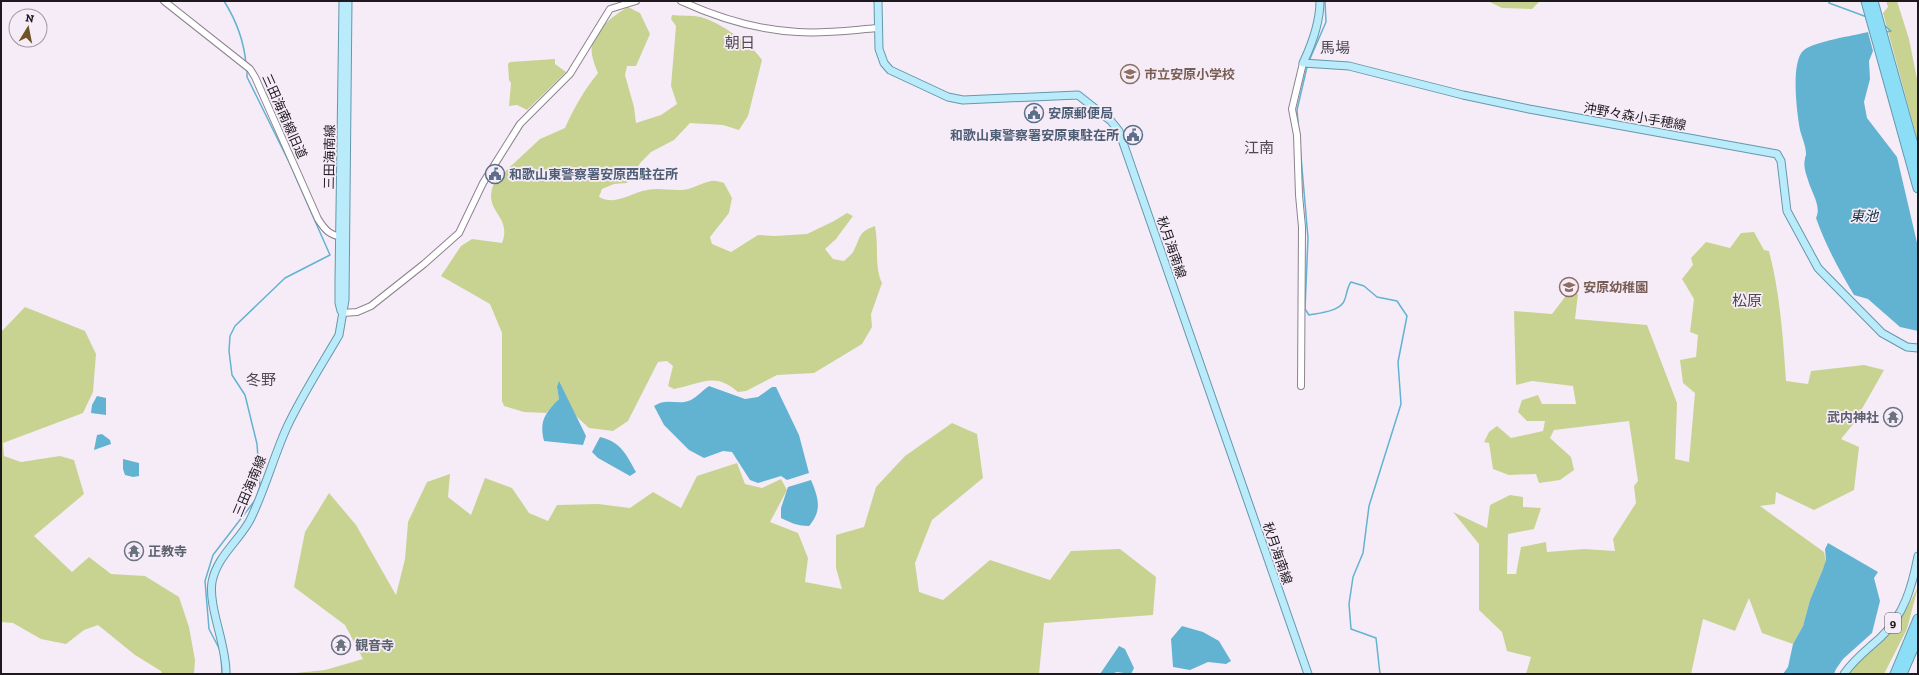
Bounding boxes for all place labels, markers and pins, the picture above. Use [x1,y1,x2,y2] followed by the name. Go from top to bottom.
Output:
[1119,63,1141,85] school or university icon: 市立安原小学校
[1144,67,1235,82] place label: 市立安原小学校
[1023,102,1045,124] public building icon: 安原郵便局
[1048,106,1113,121] place label: 安原郵便局
[1122,124,1144,146] public building icon: 和歌山東警察署安原東駐在所
[950,128,1119,143] place label: 和歌山東警察署安原東駐在所
[484,163,506,185] public building icon: 和歌山東警察署安原西駐在所
[509,167,678,182] place label: 和歌山東警察署安原西駐在所
[1558,276,1580,298] school or university icon: 安原幼稚園
[1583,280,1648,295] place label: 安原幼稚園
[1882,406,1904,428] temple icon: 武内神社
[1827,410,1879,425] place label: 武内神社
[123,540,145,562] temple icon: 正教寺
[148,544,187,559] place label: 正教寺
[330,634,352,656] temple icon: 観音寺
[355,638,394,653] place label: 観音寺

